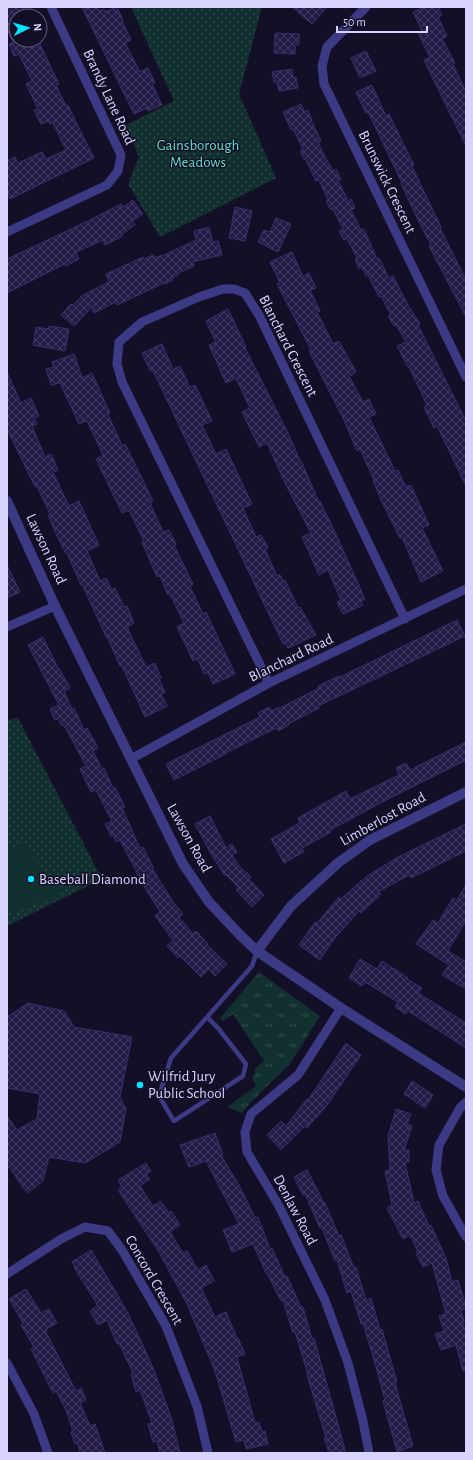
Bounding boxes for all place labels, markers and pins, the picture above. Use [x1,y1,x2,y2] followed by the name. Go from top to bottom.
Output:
[39,872,146,887] place label: Baseball Diamond
[26,874,36,884] marker: Baseball Diamond
[148,1069,225,1101] place label: Wilfrid Jury Public School
[135,1080,145,1090] marker: Wilfrid Jury Public School

